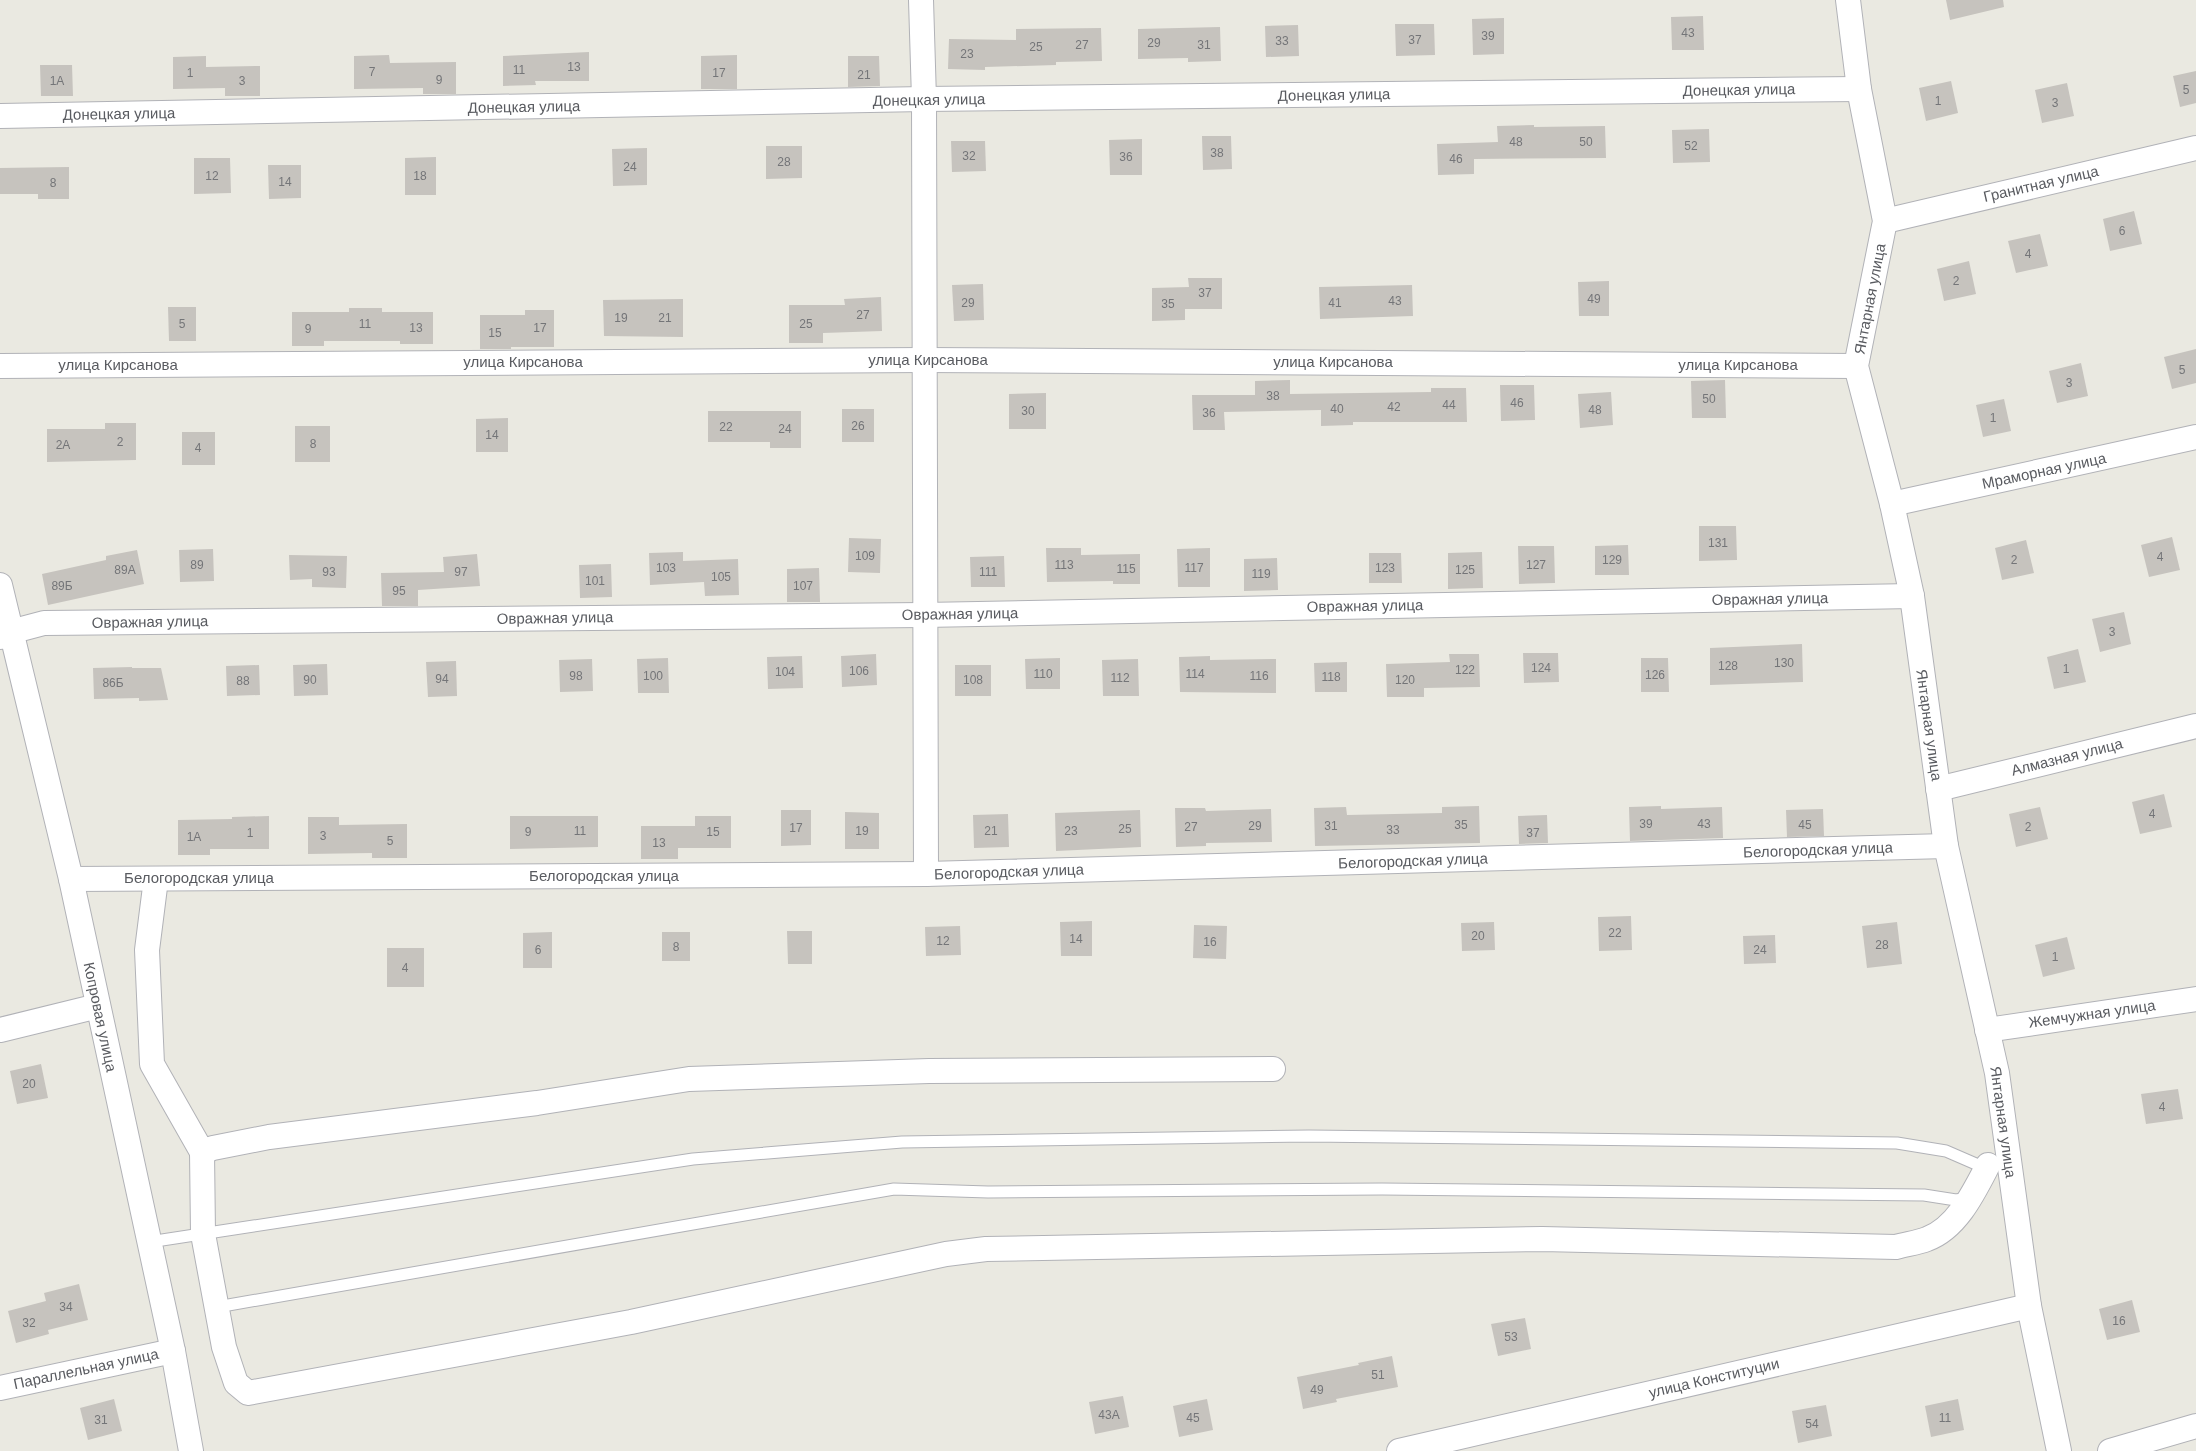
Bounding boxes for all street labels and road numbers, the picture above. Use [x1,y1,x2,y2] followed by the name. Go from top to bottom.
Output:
[1683,80,1796,99] street label: Донецкая улица
[1278,85,1391,104] street label: Донецкая улица
[873,90,986,109] street label: Донецкая улица
[468,97,581,116] street label: Донецкая улица
[63,104,176,123] street label: Донецкая улица
[1982,162,2101,205] street label: Гранитная улица
[1850,241,1889,356] street label: Янтарная улица
[868,351,988,368] street label: улица Кирсанова
[463,353,583,370] street label: улица Кирсанова
[1273,353,1393,370] street label: улица Кирсанова
[58,356,178,373] street label: улица Кирсанова
[1678,356,1798,373] street label: улица Кирсанова
[1980,449,2108,492] street label: Мраморная улица
[1712,589,1829,608] street label: Овражная улица
[1307,596,1424,615] street label: Овражная улица
[902,604,1019,623] street label: Овражная улица
[497,608,614,627] street label: Овражная улица
[92,612,209,631] street label: Овражная улица
[1913,668,1946,783] street label: Янтарная улица
[2009,734,2125,779] street label: Алмазная улица
[1743,838,1894,861] street label: Белогородская улица
[1338,849,1489,872] street label: Белогородская улица
[934,860,1085,883] street label: Белогородская улица
[529,867,680,884] street label: Белогородская улица
[124,869,275,886] street label: Белогородская улица
[81,961,121,1074] street label: Копровая улица
[2027,996,2157,1031] street label: Жемчужная улица
[1987,1065,2020,1180] street label: Янтарная улица
[12,1345,161,1392] street label: Параллельная улица
[1647,1354,1781,1401] street label: улица Конституции

